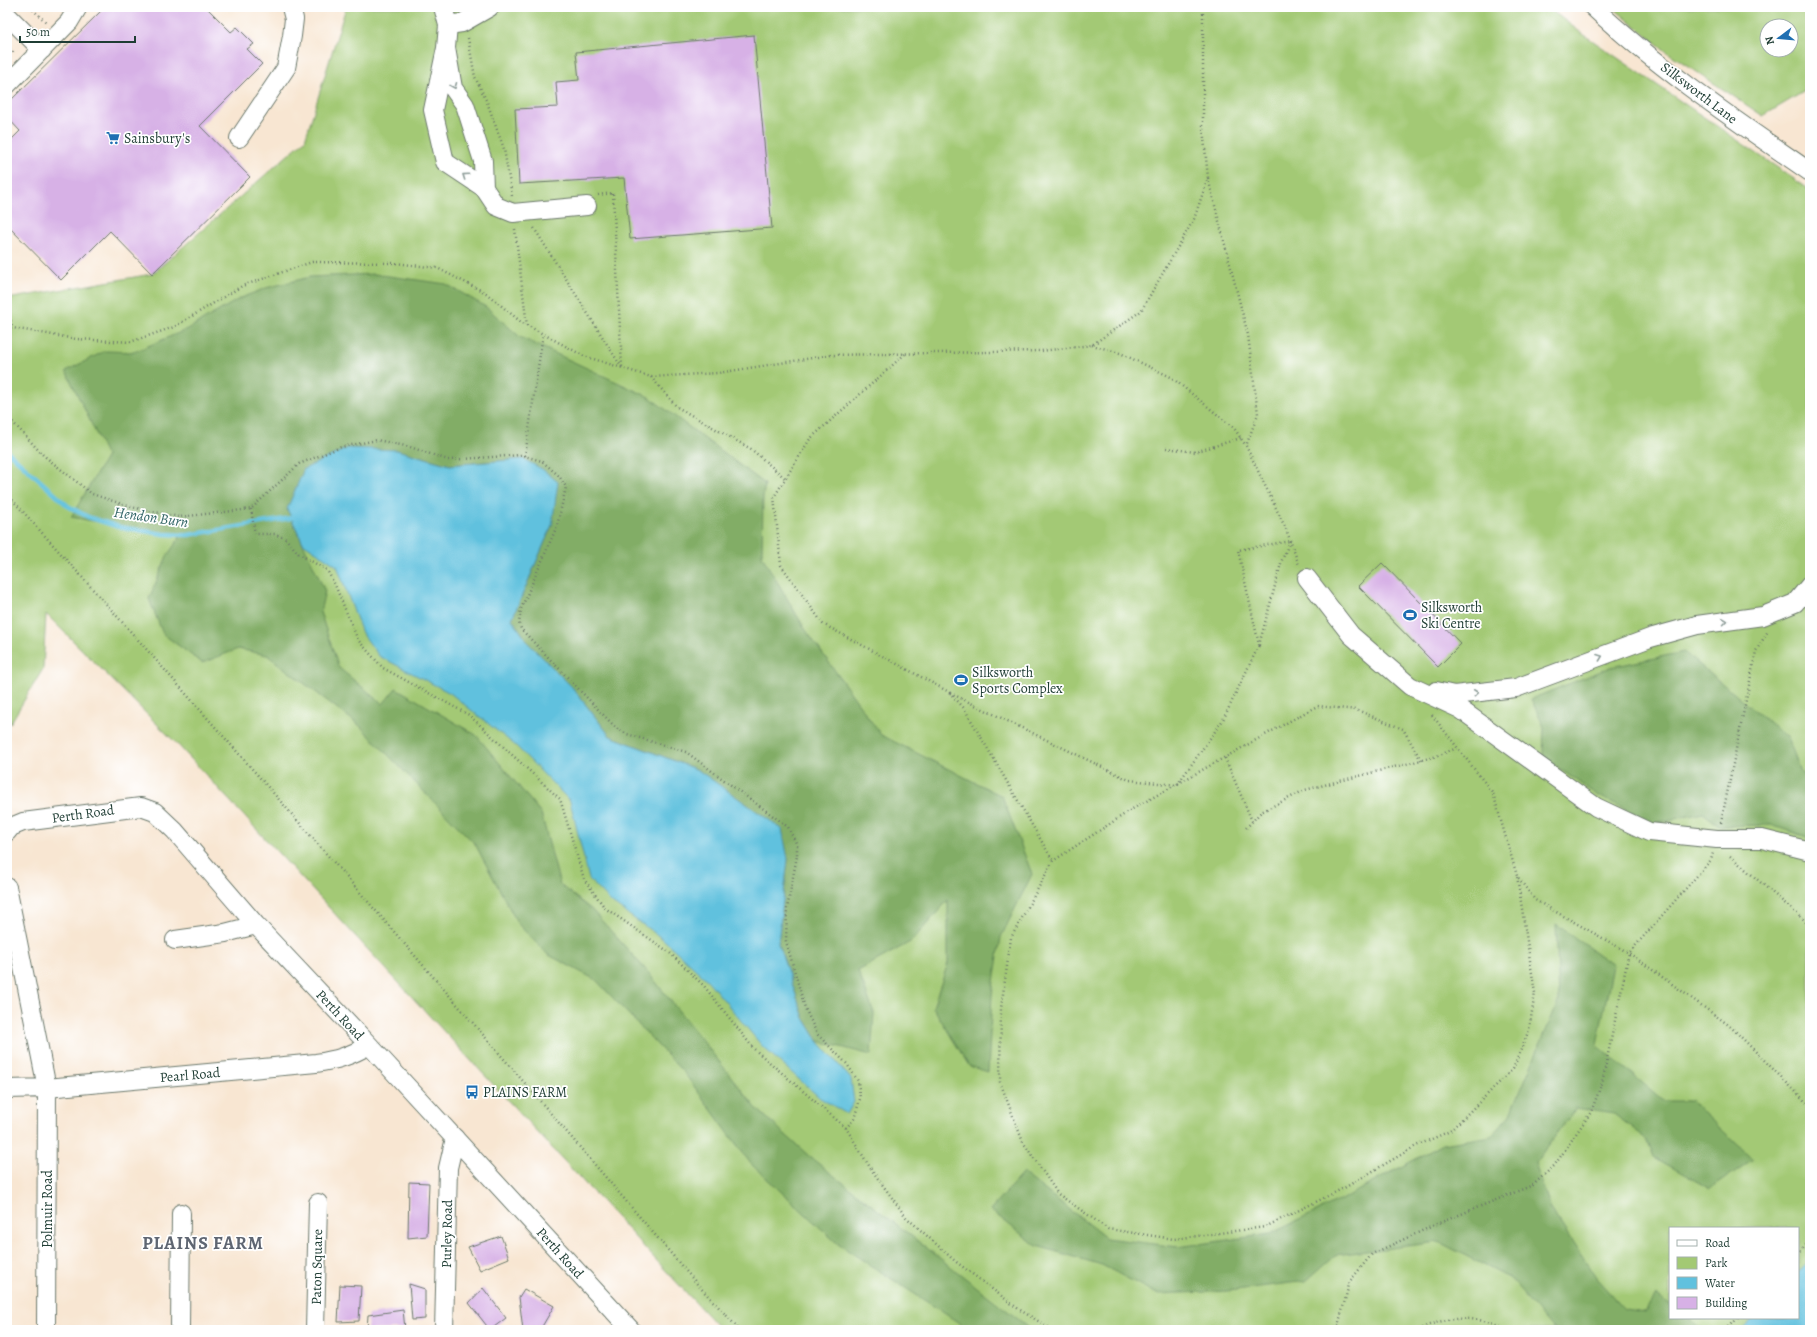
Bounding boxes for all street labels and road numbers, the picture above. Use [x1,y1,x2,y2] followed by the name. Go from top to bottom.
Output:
[1657,58,1741,128] street label: Silksworth Lane
[51,800,116,828] street label: Perth Road
[312,986,369,1045] street label: Perth Road
[159,1063,221,1087] street label: Pearl Road
[38,1170,57,1248] street label: Polmuir Road
[437,1199,457,1268] street label: Purley Road
[532,1223,588,1283] street label: Perth Road
[307,1229,327,1305] street label: Paton Square

